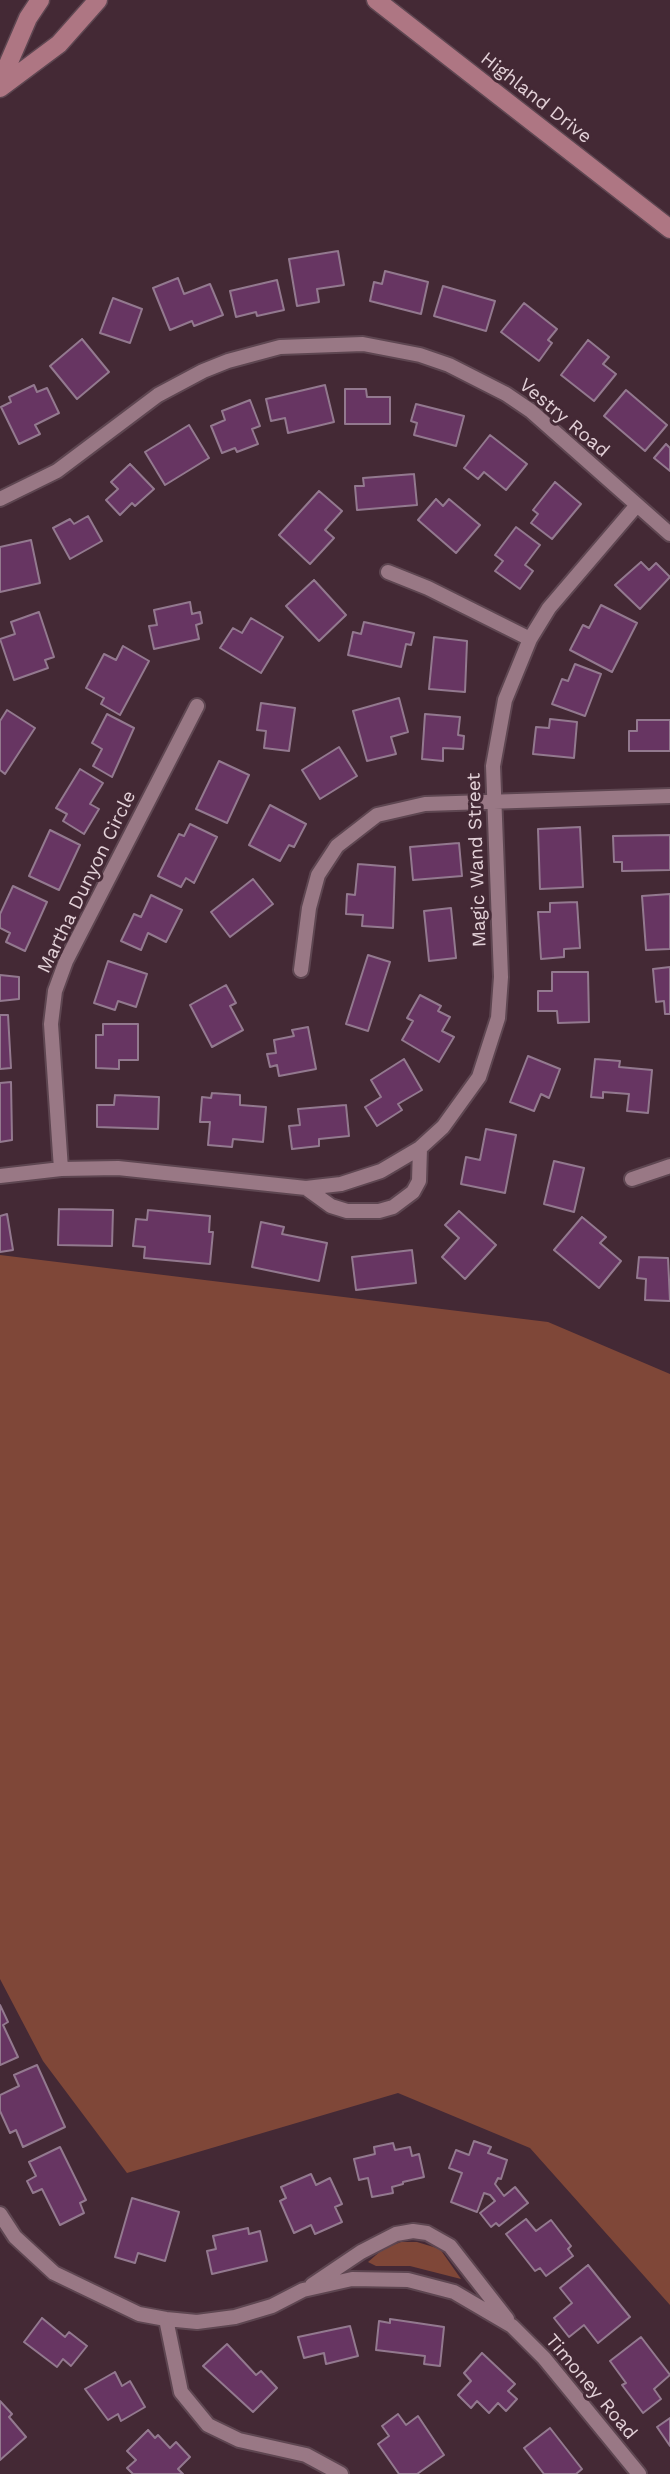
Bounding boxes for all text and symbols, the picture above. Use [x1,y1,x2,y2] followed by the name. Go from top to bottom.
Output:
[476,48,596,148] street label: Highland Drive
[514,374,614,462] street label: Vestry Road
[463,772,491,948] street label: Magic Wand Street
[33,787,141,977] street label: Martha Dunyon Circle
[540,2330,642,2444] street label: Timoney Road

